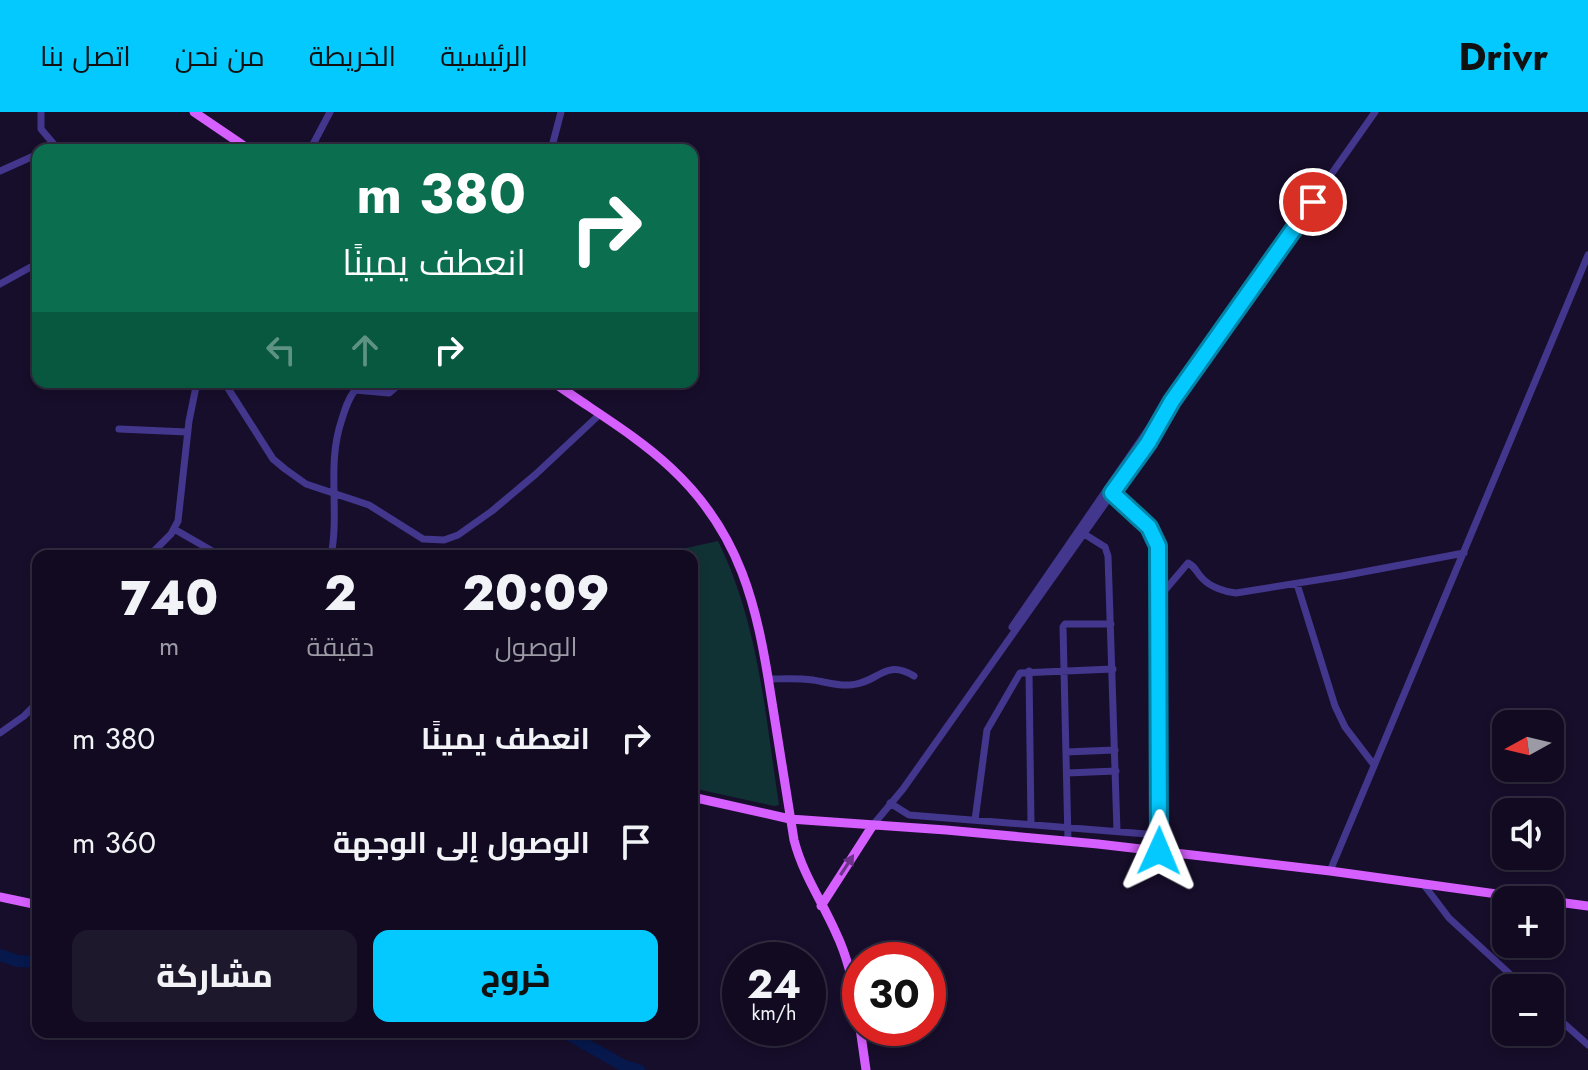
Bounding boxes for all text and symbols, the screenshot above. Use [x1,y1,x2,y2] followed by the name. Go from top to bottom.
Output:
[1458,29,1548,84] text: Drivr
[40,36,131,77] text: اتصل بنا
[175,36,265,77] text: من نحن
[309,36,396,77] text: الخريطة
[440,36,528,77] text: الرئيسية
[356,153,526,234] text: 380 m
[1279,168,1347,236] pin
[554,176,658,280] icon: right
[1291,180,1335,224] icon: arrive
[342,236,526,288] text: انعطف يمينًا
[259,328,303,372] icon: left
[343,328,387,372] icon: ahead
[427,328,471,372] icon: right
[324,559,357,628] text: 2
[462,559,610,628] text: 20:09
[120,564,218,633] text: 740
[159,627,179,665] text: m
[306,628,374,666] text: دقيقة
[495,628,577,666] text: الوصول
[1492,710,1564,782] north arrow
[1492,710,1564,1046] map controls
[614,716,658,760] icon: right
[72,717,155,760] text: 380 m
[421,717,590,760] text: انعطف يمينًا
[1492,798,1564,870] button: sound
[1117,809,1201,893] position arrow
[614,820,658,864] icon: arrive
[72,821,156,864] text: 360 m
[333,821,590,864] text: الوصول إلى الوجهة
[839,855,854,876] one-way arrow
[1492,886,1564,958] button: +
[72,930,357,1022] button: مشاركة
[373,930,658,1022] button: خروج
[842,942,946,1046] speed limit sign: 30
[747,955,801,1013] text: 24
[1492,974,1564,1046] button: −
[751,999,797,1028] text: km/h

